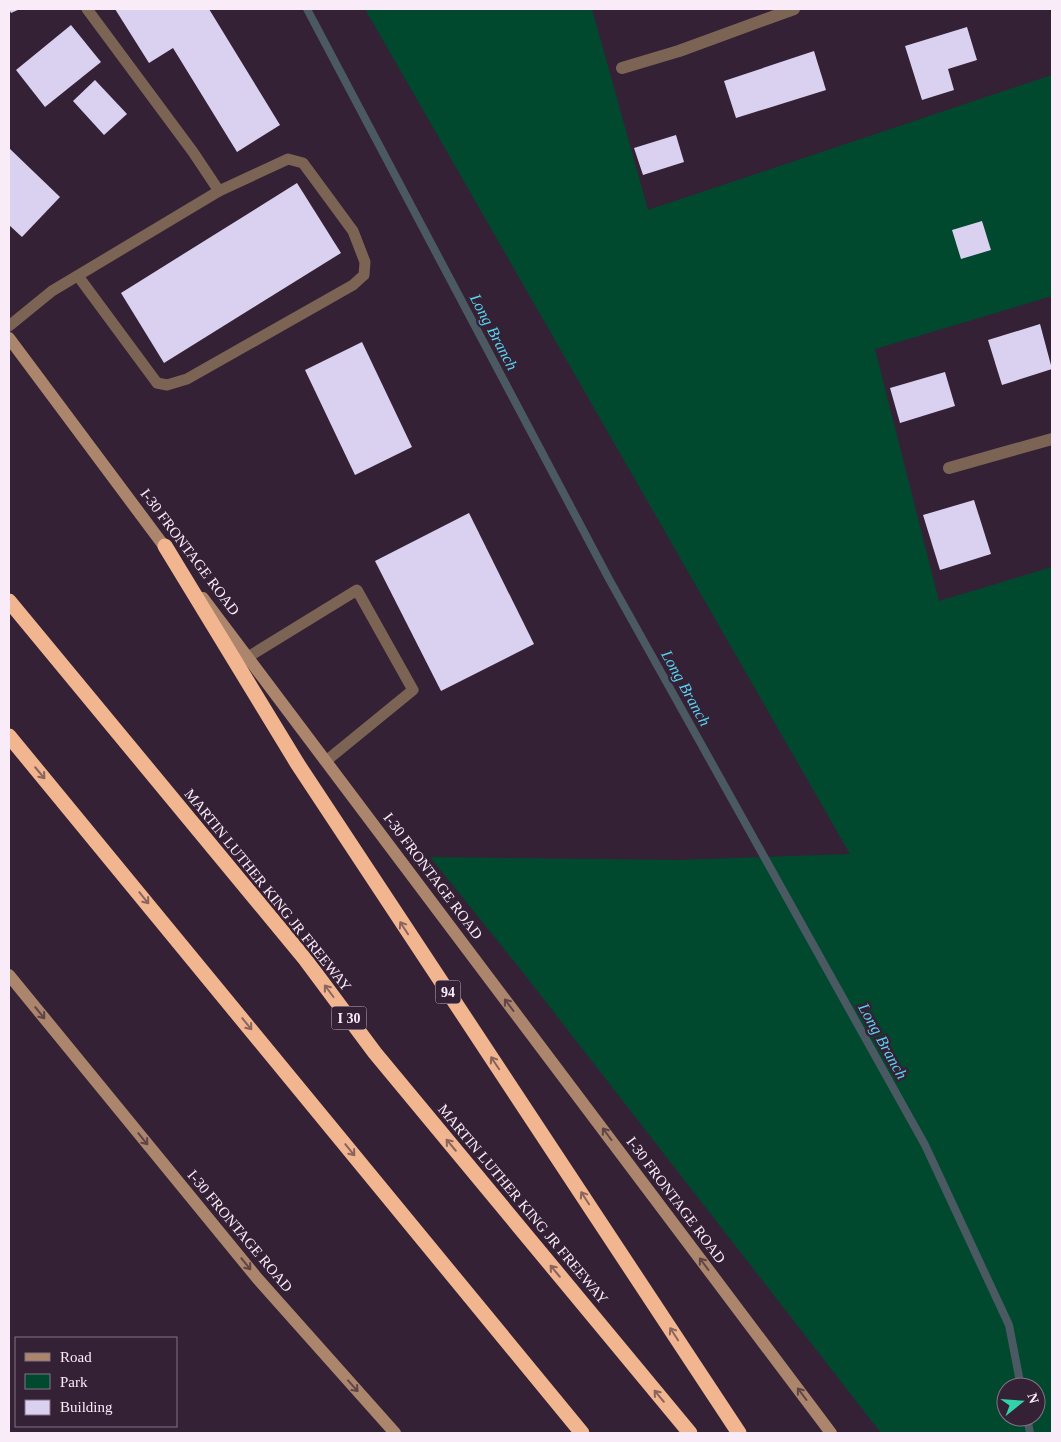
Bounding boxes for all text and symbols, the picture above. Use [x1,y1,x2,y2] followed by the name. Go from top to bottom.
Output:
[465,290,521,374] water label: Long Branch
[137,486,243,618] street label: I-30 FRONTAGE ROAD
[657,646,714,729] water label: Long Branch
[34,767,45,780] one-way arrow
[181,786,355,994] street label: MARTIN LUTHER KING JR FREEWAY
[380,810,486,942] street label: I-30 FRONTAGE ROAD
[138,892,149,905] one-way arrow
[399,921,409,935] one-way arrow
[436,980,460,1004] road number: 94
[324,984,334,998] one-way arrow
[504,998,514,1012] one-way arrow
[854,999,911,1082] water label: Long Branch
[34,1006,45,1019] one-way arrow
[332,1006,366,1030] road number: I 30
[241,1017,252,1030] one-way arrow
[490,1056,500,1070] one-way arrow
[435,1101,611,1307] street label: MARTIN LUTHER KING JR FREEWAY
[601,1128,612,1141] one-way arrow
[137,1132,148,1145] one-way arrow
[623,1134,729,1266] street label: I-30 FRONTAGE ROAD
[446,1139,457,1152] one-way arrow
[344,1143,355,1156] one-way arrow
[184,1167,296,1295] street label: I-30 FRONTAGE ROAD
[579,1191,590,1205] one-way arrow
[699,1257,709,1271] one-way arrow
[240,1258,251,1271] one-way arrow
[549,1264,561,1277] one-way arrow
[668,1327,679,1341] one-way arrow
[15,1337,178,1427] legend
[60,1349,92,1365] text: Road
[60,1374,88,1390] text: Park
[996,1377,1046,1427] north arrow
[347,1380,359,1393] one-way arrow
[797,1387,807,1401] one-way arrow
[653,1389,664,1402] one-way arrow
[1024,1391,1042,1405] text: N
[60,1399,113,1415] text: Building

